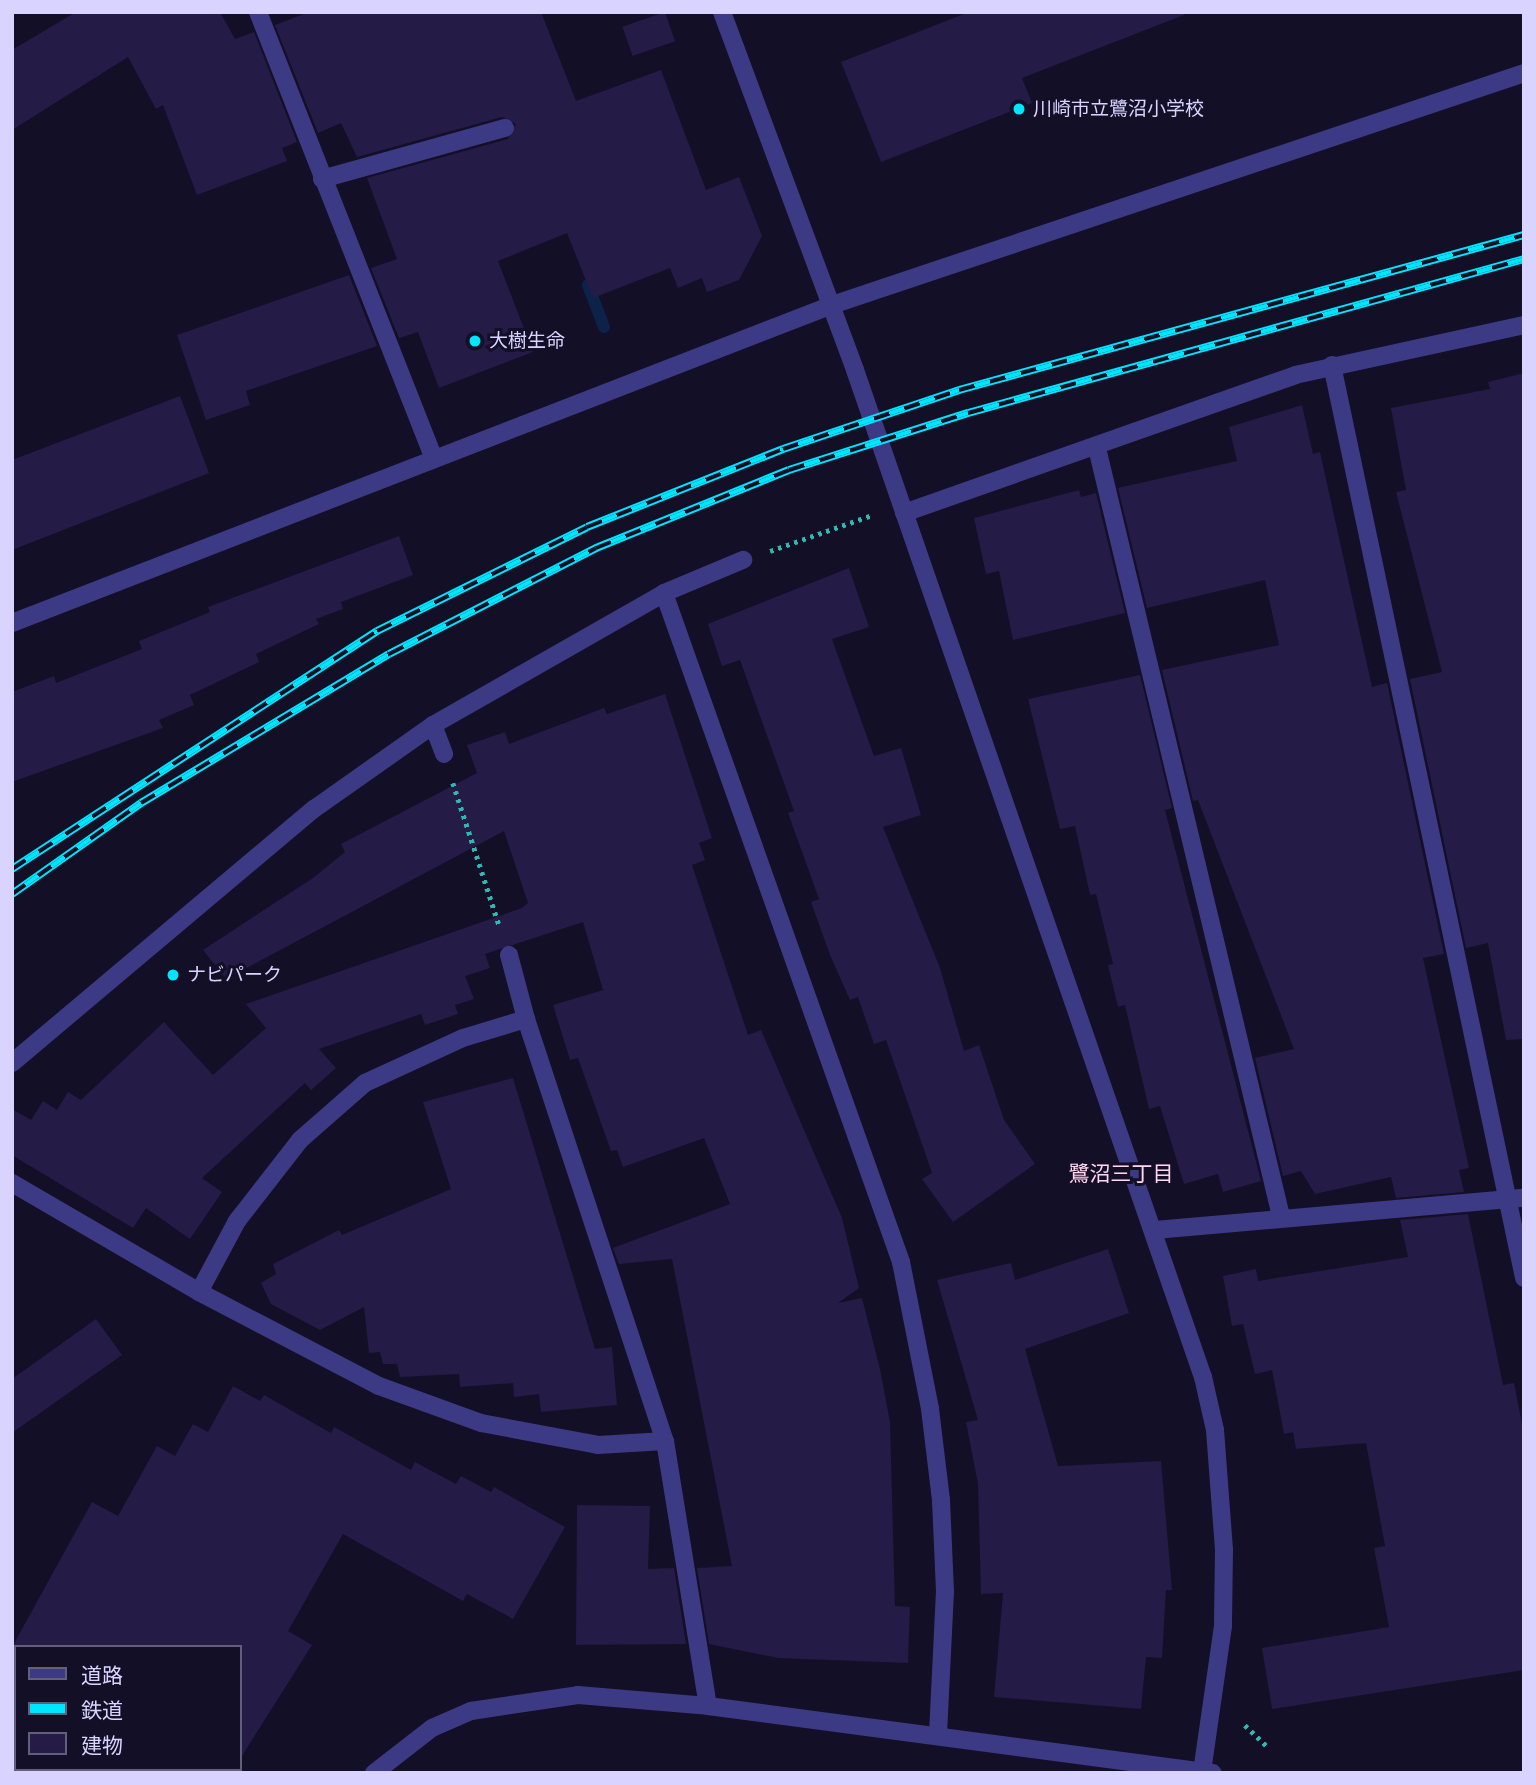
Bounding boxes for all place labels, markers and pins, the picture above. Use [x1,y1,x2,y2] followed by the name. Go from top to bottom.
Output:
[1033,98,1204,120] place label: 川崎市立鷺沼小学校
[1011,101,1027,117] marker: 川崎市立鷺沼小学校
[489,330,565,352] place label: 大樹生命
[467,333,483,349] marker: 大樹生命
[187,964,282,986] place label: ナビパーク
[165,967,181,983] marker: ナビパーク

